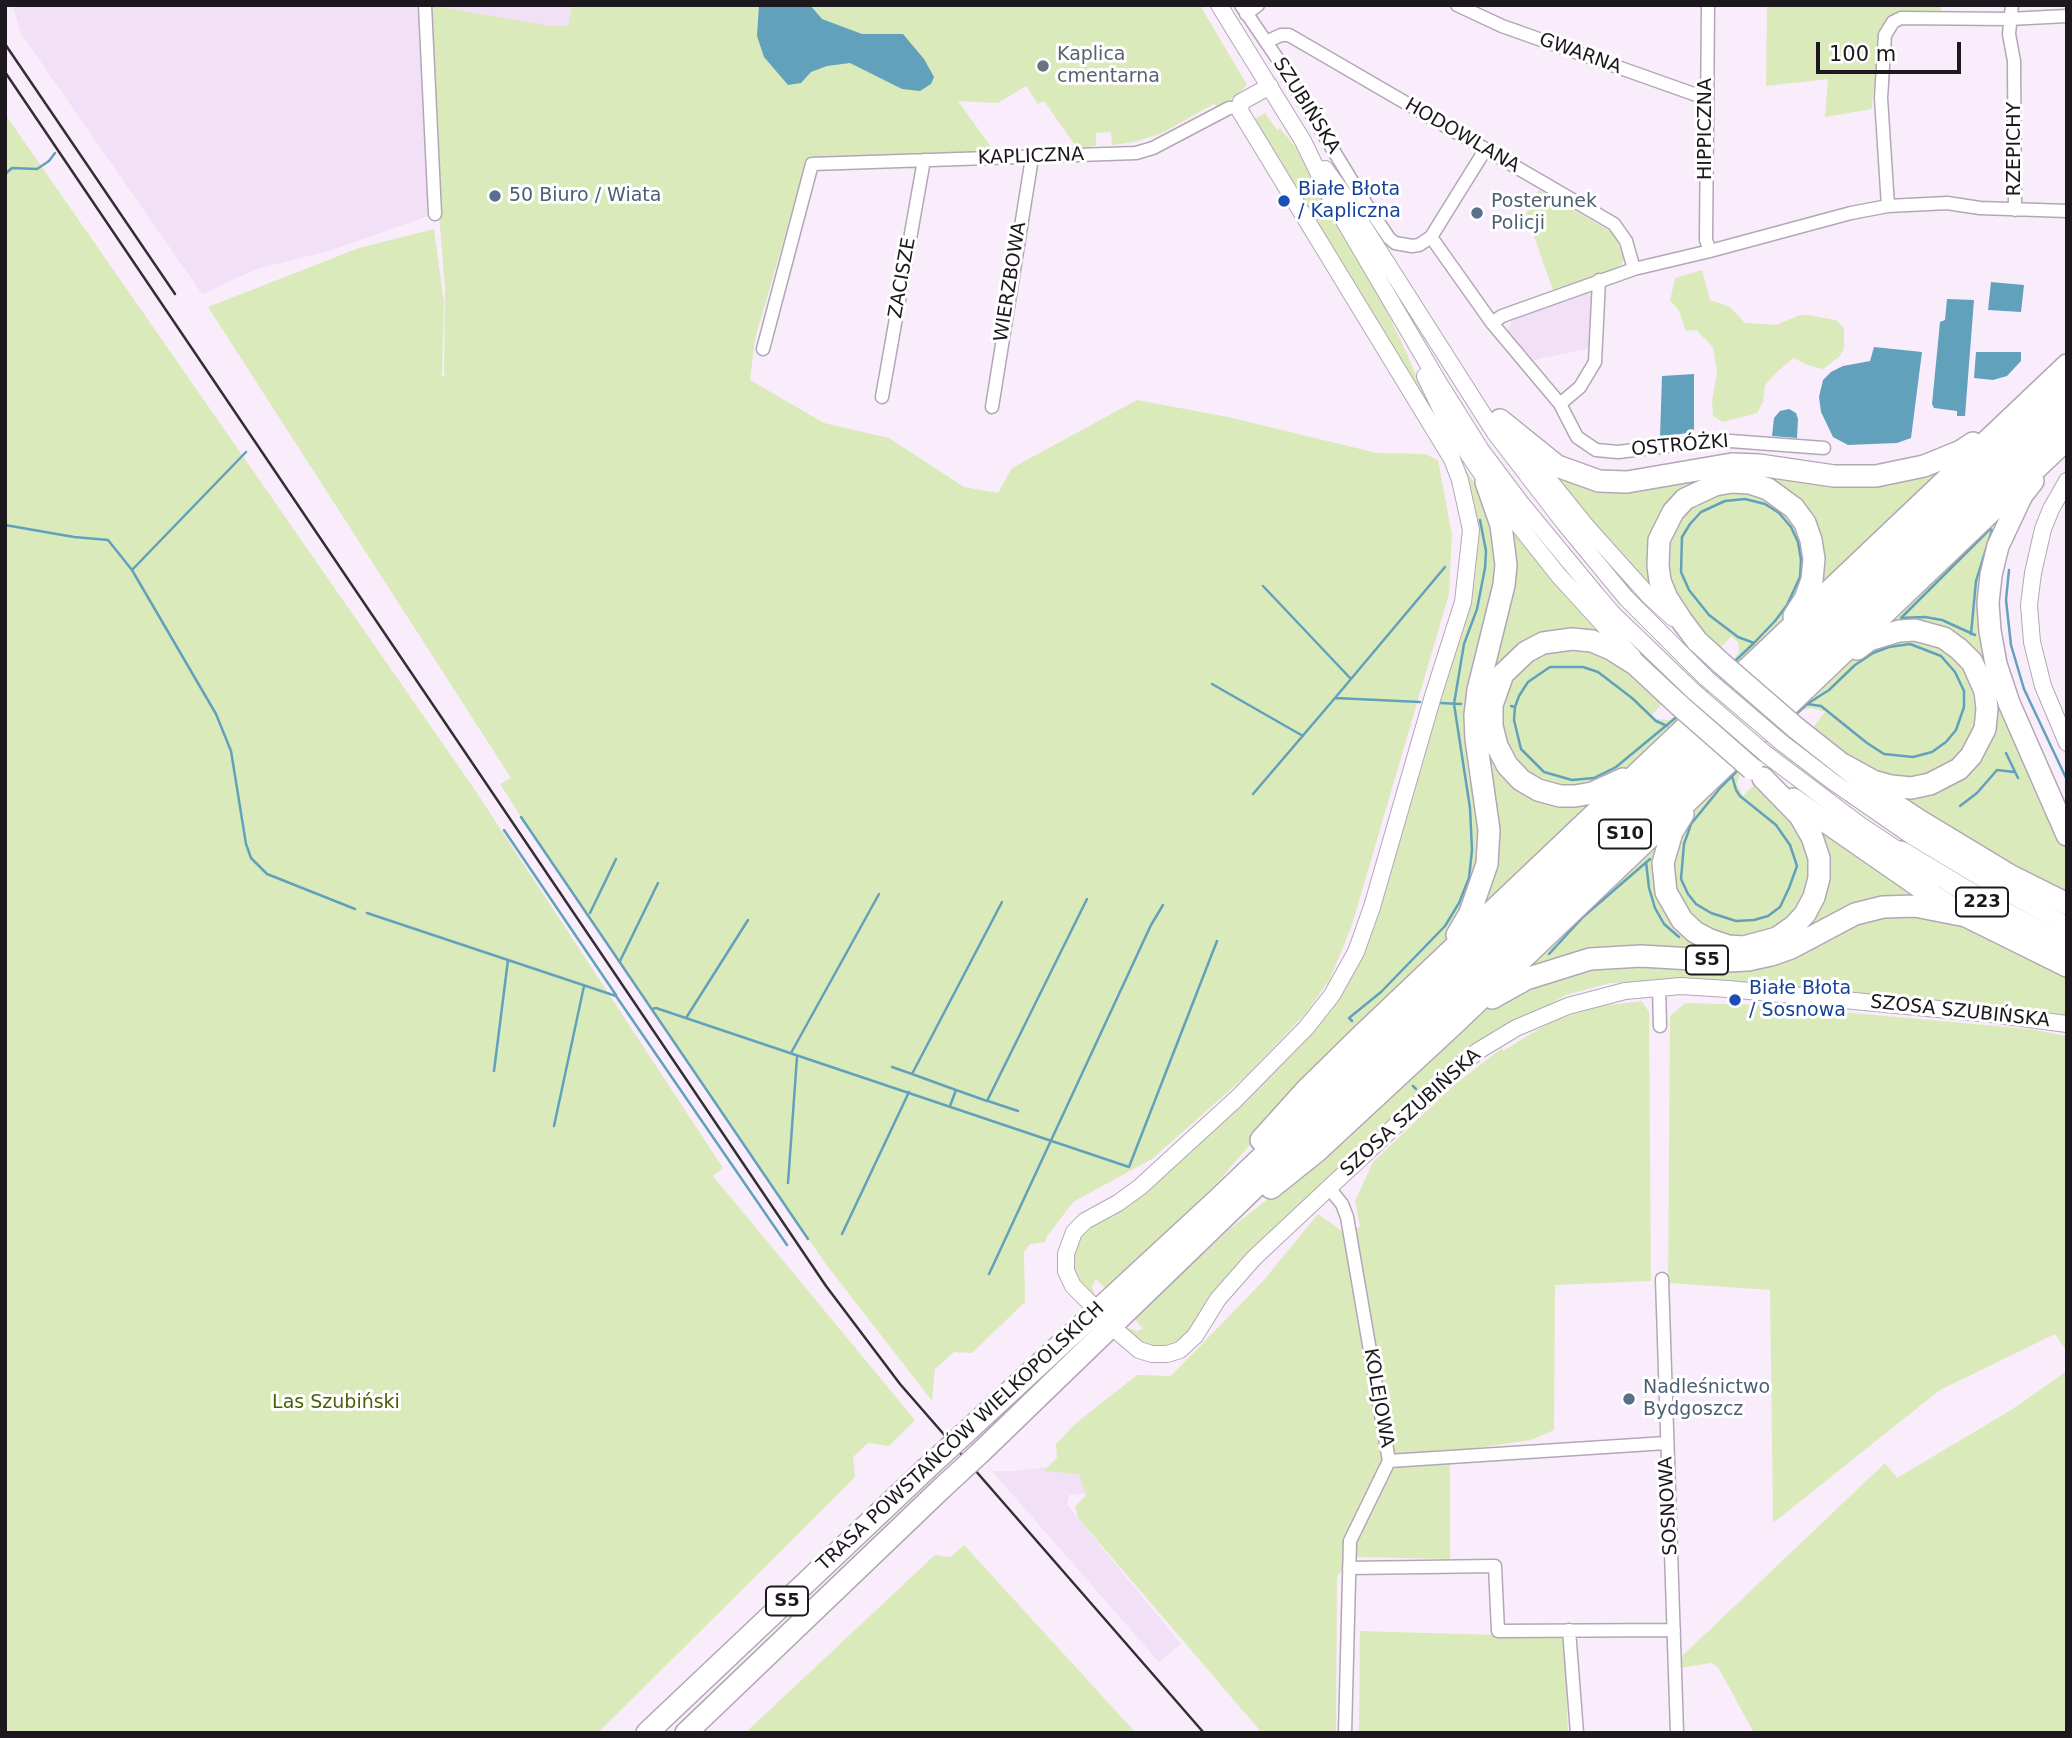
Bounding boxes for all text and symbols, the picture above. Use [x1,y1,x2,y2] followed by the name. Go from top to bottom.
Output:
[1820,28,1965,72] scale bar
[1536,29,1624,79] street label: GWARNA
[1829,42,1896,66] text: 100 m
[1057,44,1160,88] place label: Kaplica cmentarna
[1267,54,1345,158] street label: SZUBIŃSKA
[1035,58,1051,74] marker: Kaplica cmentarna
[1695,78,1717,180] street label: HIPPICZNA
[1401,94,1523,178] street label: HODOWLANA
[2004,102,2026,196] street label: RZEPICHY
[978,144,1084,170] street label: KAPLICZNA
[1298,179,1401,223] place label: Białe Błota / Kapliczna
[509,185,661,207] place label: 50 Biuro / Wiata
[487,188,503,204] marker: 50 Biuro / Wiata
[1491,191,1597,235] place label: Posterunek Policji
[1276,193,1292,209] marker: Białe Błota / Kapliczna
[1469,205,1485,221] marker: Posterunek Policji
[990,220,1032,344] street label: WIERZBOWA
[885,236,921,320] street label: ZACISZE
[1630,430,1730,462] street label: OSTRÓŻKI
[1599,820,1651,848] road number: S10
[1956,888,2008,917] road number: 223
[1686,945,1728,974] road number: S5
[1749,978,1851,1022] place label: Białe Błota / Sosnowa
[1869,991,2051,1033] street label: SZOSA SZUBIŃSKA
[1727,992,1743,1008] marker: Białe Błota / Sosnowa
[1336,1044,1486,1182] street label: SZOSA SZUBIŃSKA
[813,1298,1109,1576] street label: TRASA POWSTAŃCÓW WIELKOPOLSKICH
[1358,1347,1398,1449] street label: KOLEJOWA
[1643,1377,1770,1421] place label: Nadleśnictwo Bydgoszcz
[1621,1391,1637,1407] marker: Nadleśnictwo Bydgoszcz
[272,1392,400,1414] park label: Las Szubiński
[1655,1456,1683,1556] street label: SOSNOWA
[766,1586,808,1616] road number: S5

